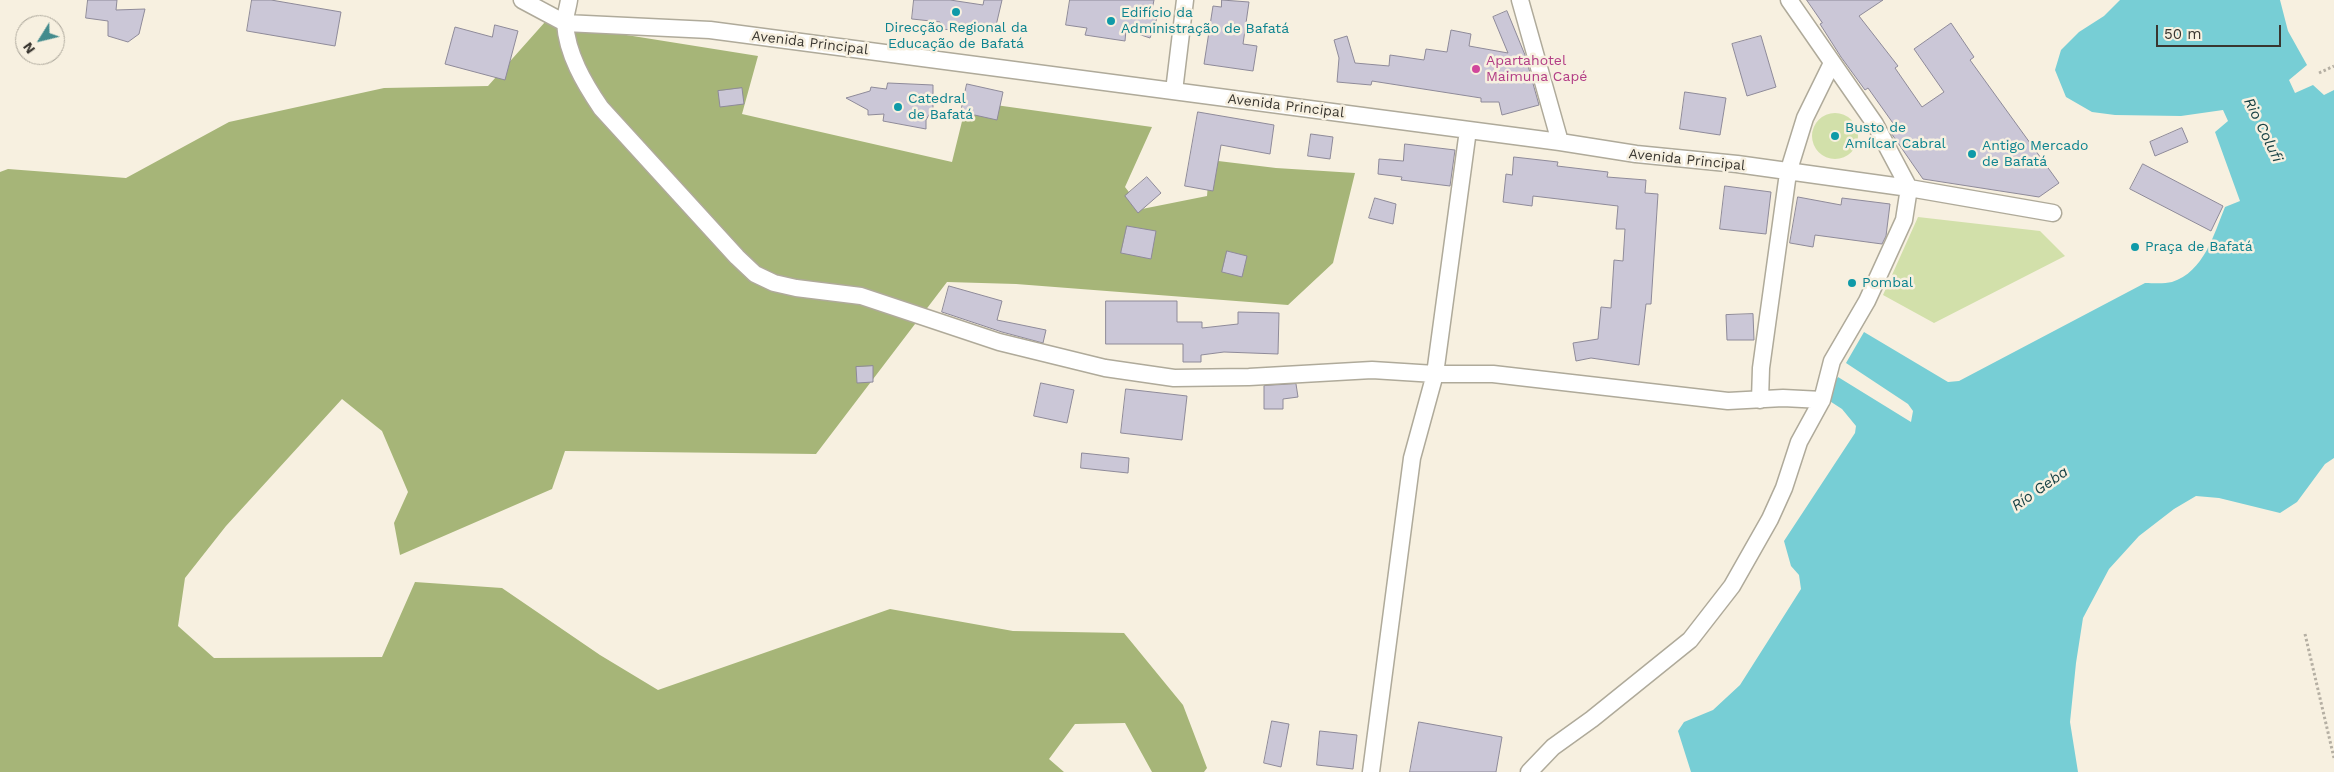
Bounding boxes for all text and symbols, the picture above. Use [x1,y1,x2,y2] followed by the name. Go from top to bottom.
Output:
[1121,5,1289,38] place label: Edifício da Administração de Bafatá
[950,6,962,18] marker: Direcção Regional da Educação de Bafatá
[15,15,65,65] north arrow
[1105,15,1117,27] marker: Edifício da Administração de Bafatá
[2159,15,2284,47] scale bar
[884,20,1028,52] place label: Direcção Regional da Educação de Bafatá
[2164,25,2201,43] text: 50 m
[751,28,869,58] street label: Avenida Principal
[19,39,38,57] text: N
[1486,53,1587,85] place label: Apartahotel Maimuna Capé
[1470,63,1482,75] marker: Apartahotel Maimuna Capé
[908,91,973,124] place label: Catedral de Bafatá
[1227,91,1345,121] street label: Avenida Principal
[2240,95,2286,165] water label: Rio Colufi
[892,101,904,113] marker: Catedral de Bafatá
[1845,120,1946,152] place label: Busto de Amílcar Cabral
[1829,130,1841,142] marker: Busto de Amílcar Cabral
[1982,138,2088,170] place label: Antigo Mercado de Bafatá
[1628,146,1746,174] street label: Avenida Principal
[1966,148,1978,160] marker: Antigo Mercado de Bafatá
[2145,239,2253,255] place label: Praça de Bafatá
[2129,241,2141,253] marker: Praça de Bafatá
[1862,275,1913,291] place label: Pombal
[1846,277,1858,289] marker: Pombal
[2008,463,2072,515] water label: Río Geba

